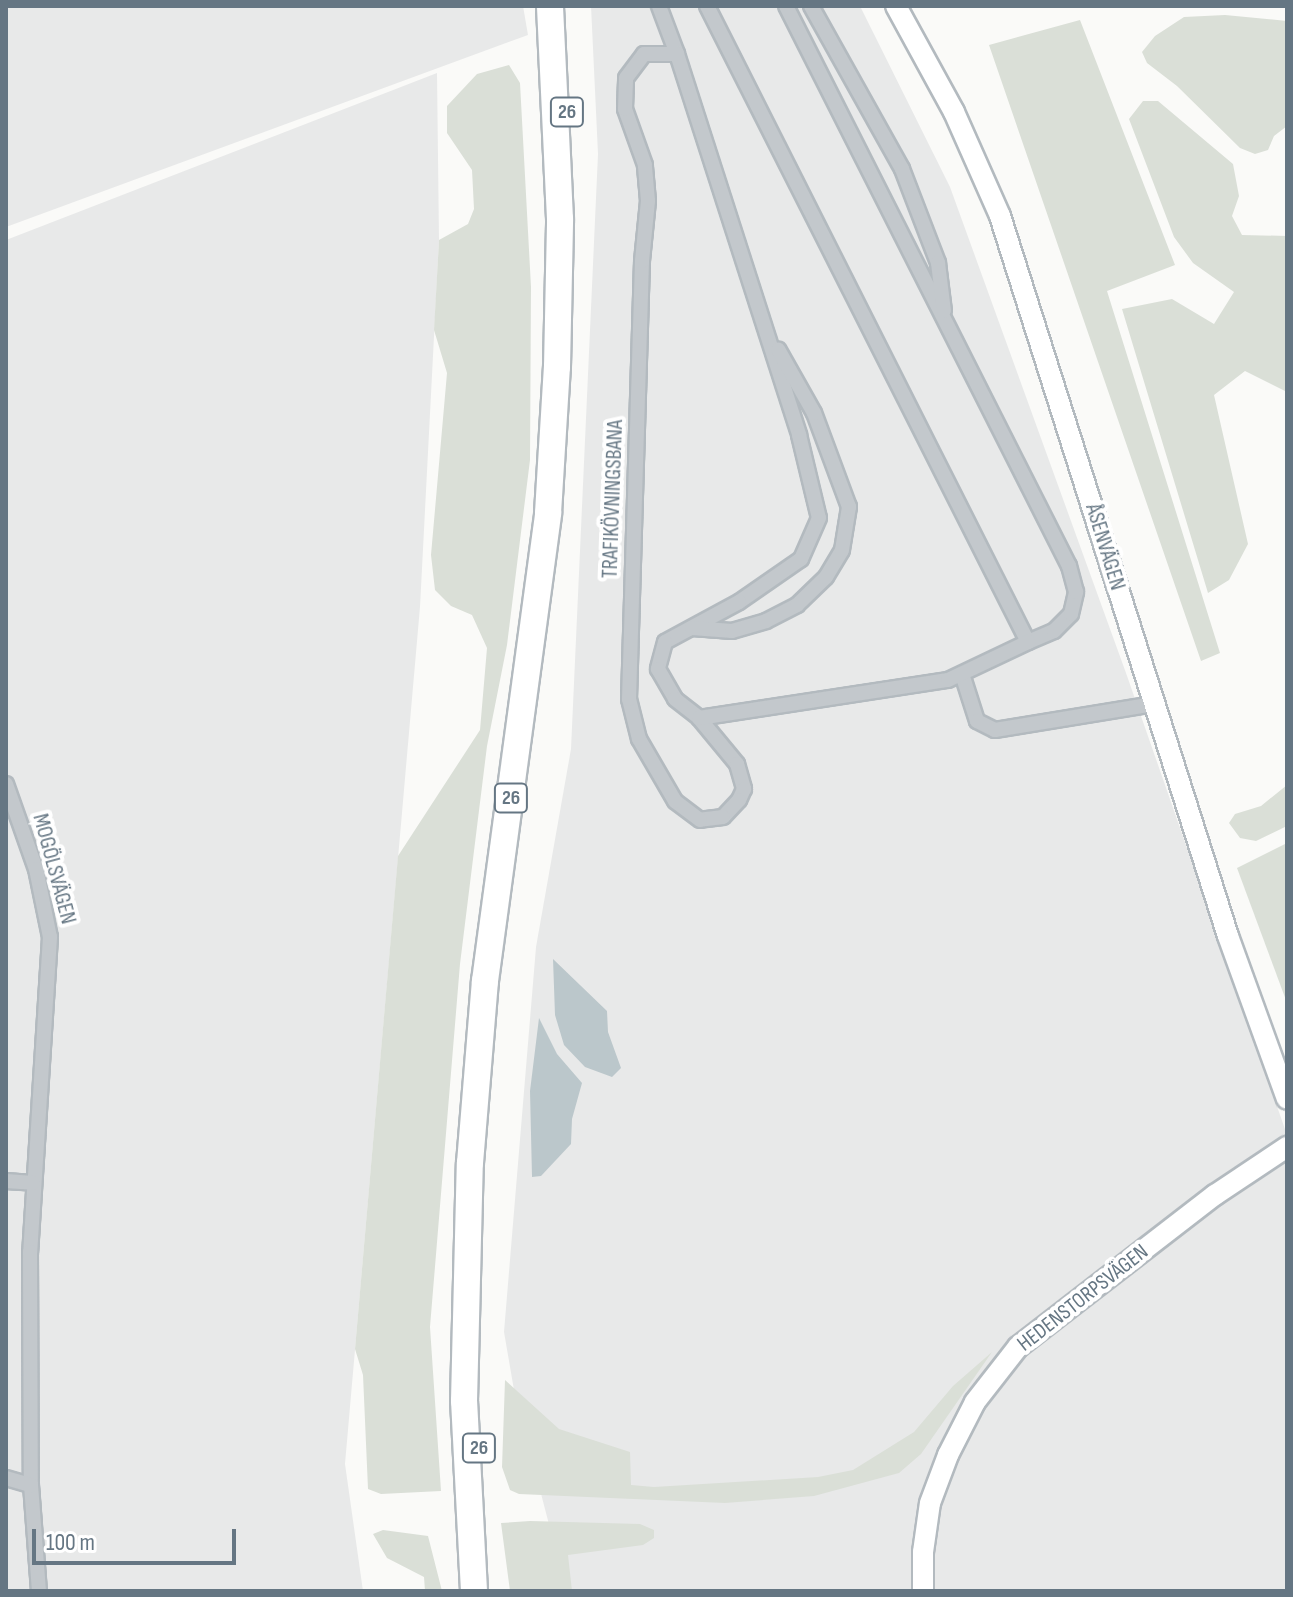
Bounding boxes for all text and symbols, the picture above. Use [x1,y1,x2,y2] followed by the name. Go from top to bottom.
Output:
[549,96,585,128] road number: 26
[597,419,629,579] street label: TRAFIKÖVNINGSBANA
[1079,501,1131,593] street label: ÅSENVÄGEN
[493,782,529,814] road number: 26
[27,811,81,927] street label: MOGÖLSVÄGEN
[1012,1239,1154,1357] street label: HEDENSTORPSVÄGEN
[461,1432,497,1464] road number: 26
[36,1513,240,1563] scale bar
[46,1528,95,1557] text: 100 m

